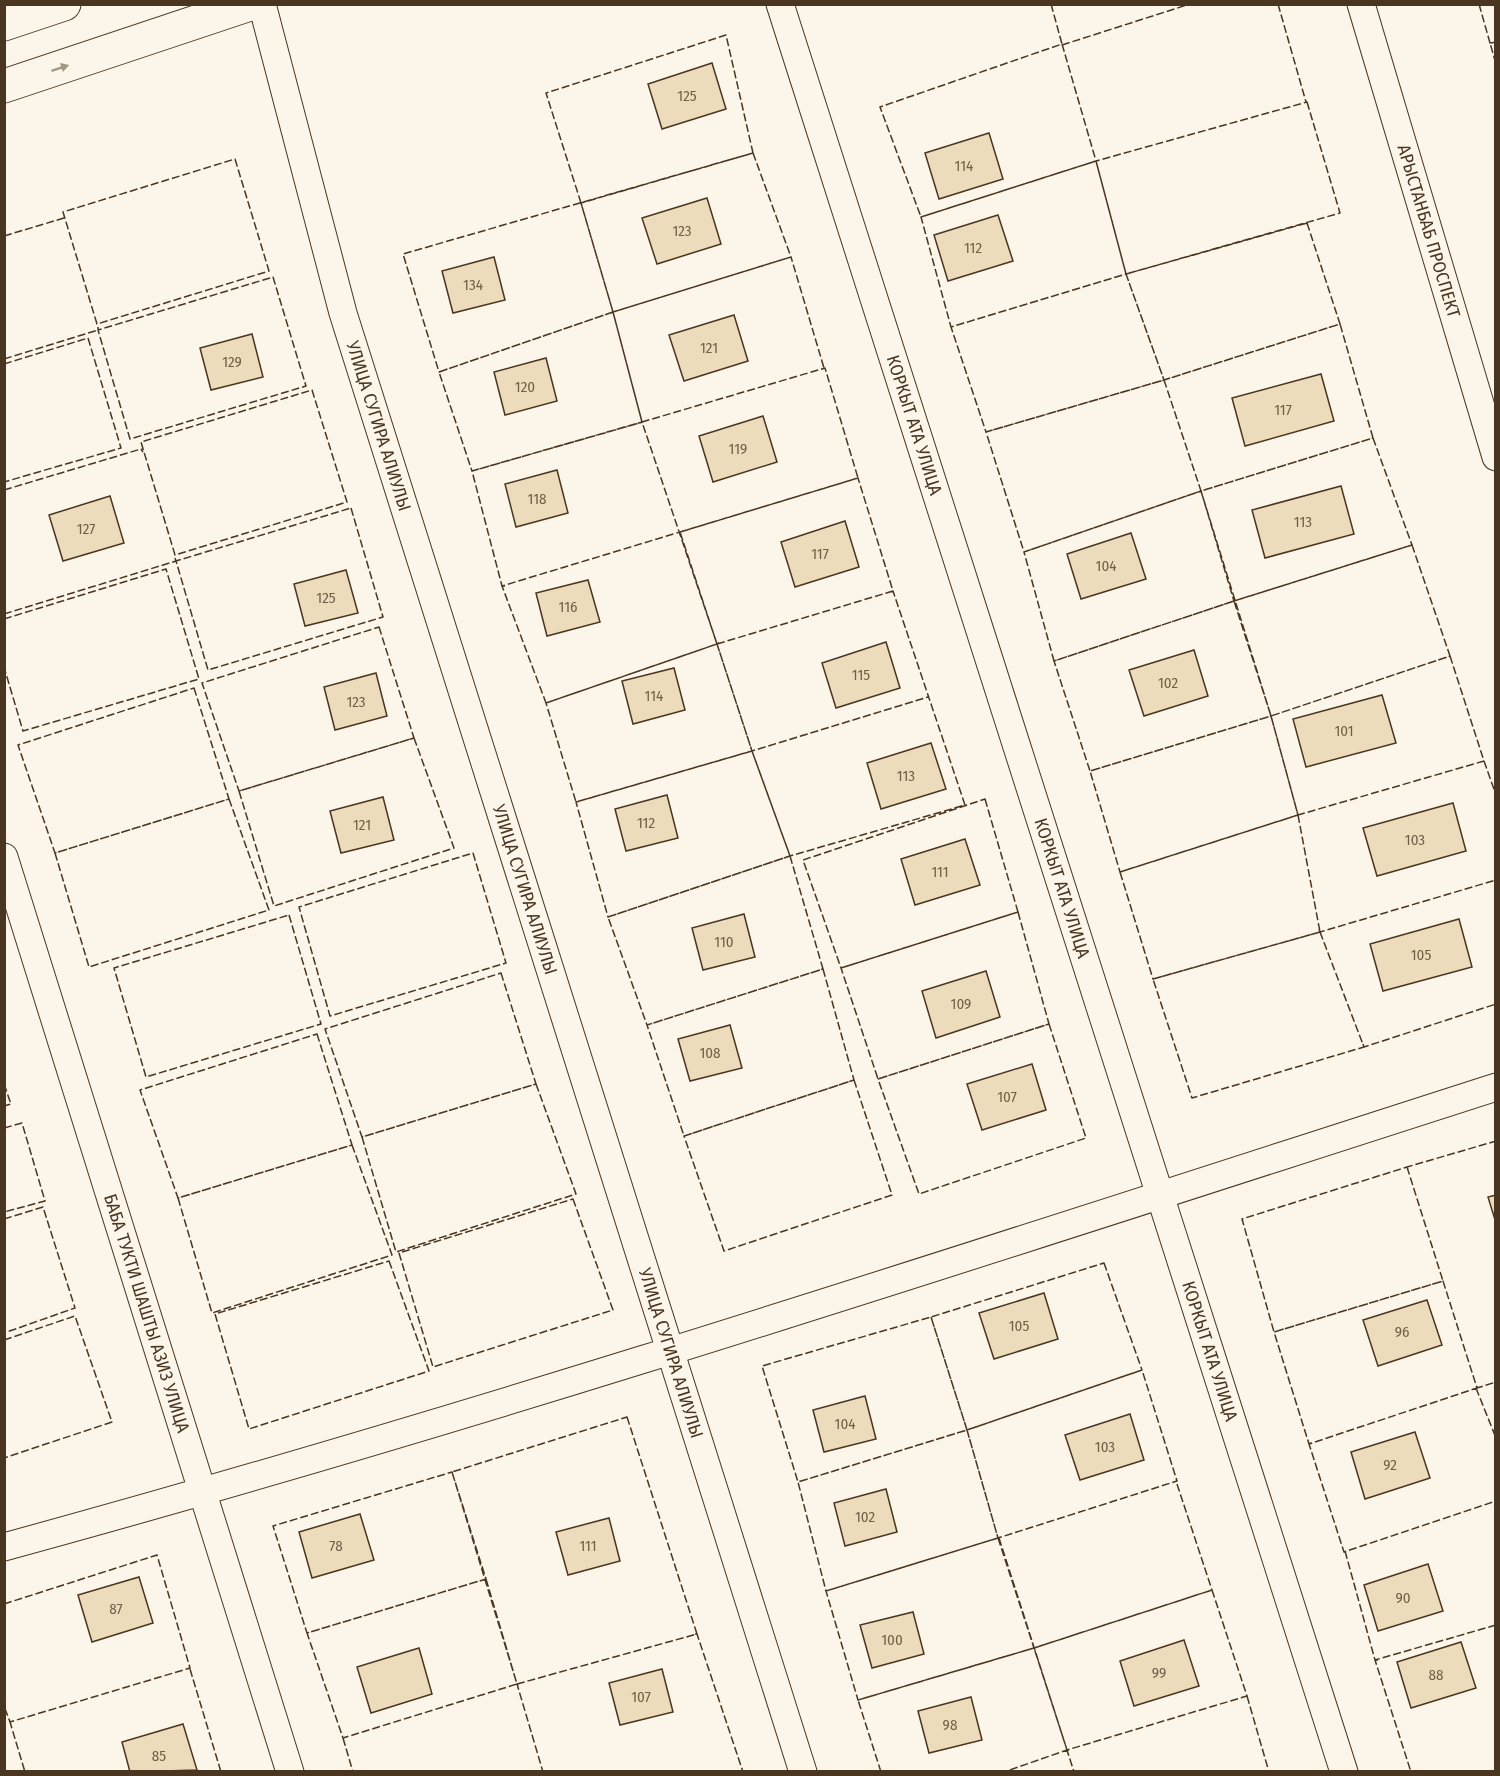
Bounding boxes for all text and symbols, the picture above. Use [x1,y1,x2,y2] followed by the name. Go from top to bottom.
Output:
[51,62,69,72] one-way arrow
[677,87,697,105] house number: 125
[1393,142,1465,321] street label: АРЫСТАНБАБ ПРОСПЕКТ
[955,157,973,175] house number: 114
[672,222,692,240] house number: 123
[964,239,982,257] house number: 112
[463,276,483,294] house number: 134
[341,337,416,514] street label: УЛИЦА СУГИРА АЛИУЛЫ
[700,339,718,357] house number: 121
[882,352,947,498] street label: КОРКЫТ АТА УЛИЦА
[222,353,242,371] house number: 129
[515,378,535,396] house number: 120
[1274,401,1292,419] house number: 117
[729,440,747,458] house number: 119
[528,490,547,508] house number: 118
[1294,513,1312,531] house number: 113
[77,520,95,538] house number: 127
[811,545,829,563] house number: 117
[1096,557,1116,575] house number: 104
[316,589,336,607] house number: 125
[559,598,577,616] house number: 116
[852,666,870,684] house number: 115
[1158,674,1178,692] house number: 102
[645,687,663,705] house number: 114
[346,693,366,711] house number: 123
[1334,722,1354,740] house number: 101
[897,767,915,785] house number: 113
[487,801,562,977] street label: УЛИЦА СУГИРА АЛИУЛЫ
[637,814,655,832] house number: 112
[1029,815,1095,961] street label: КОРКЫТ АТА УЛИЦА
[353,816,371,834] house number: 121
[1405,831,1425,849] house number: 103
[931,863,949,881] house number: 111
[714,933,734,951] house number: 110
[1411,946,1431,964] house number: 105
[951,995,971,1013] house number: 109
[699,1044,721,1062] house number: 108
[997,1088,1017,1106] house number: 107
[99,1191,194,1436] street label: БАБА ТУКТИ ШАШТЫ АЗИЗ УЛИЦА
[634,1264,708,1441] street label: УЛИЦА СУГИРА АЛИУЛЫ
[1177,1278,1243,1424] street label: КОРКЫТ АТА УЛИЦА
[1009,1317,1029,1335] house number: 105
[1395,1323,1409,1341] house number: 96
[835,1415,855,1433] house number: 104
[1095,1438,1115,1456] house number: 103
[1383,1456,1397,1474] house number: 92
[855,1508,875,1526] house number: 102
[329,1537,343,1555] house number: 78
[579,1537,597,1555] house number: 111
[1395,1589,1411,1607] house number: 90
[109,1600,123,1618] house number: 87
[881,1631,903,1649] house number: 100
[1152,1664,1166,1682] house number: 99
[1428,1666,1444,1684] house number: 88
[631,1688,651,1706] house number: 107
[943,1716,957,1734] house number: 98
[152,1747,166,1765] house number: 85

